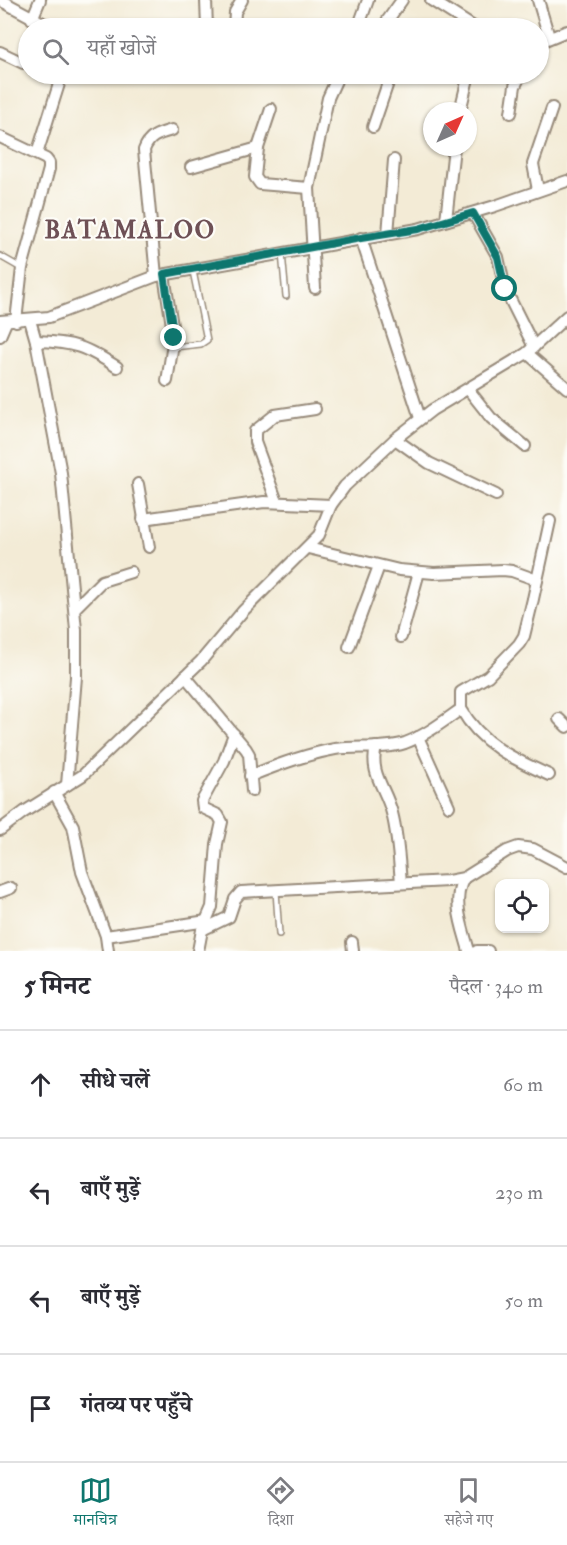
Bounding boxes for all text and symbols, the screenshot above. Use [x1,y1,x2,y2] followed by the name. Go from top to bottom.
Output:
[18,18,549,84] search box
[87,34,156,62] text: यहाँ खोजें
[39,35,72,68] icon: search
[423,102,477,156] north arrow
[45,215,215,246] district label: BATAMALOO
[491,275,517,301] route start
[160,324,186,350] route end
[495,879,549,933] map controls
[495,879,549,933] button: locate
[24,970,90,1002] text: 5 मिनट
[450,974,543,999] text: पैदल · 340 m
[81,1067,149,1095] text: सीधे चलें
[24,1068,57,1101] icon: ahead
[503,1072,543,1097] text: 60 m
[81,1175,140,1203] text: बाएँ मुड़ें
[24,1176,57,1209] icon: left
[495,1180,543,1205] text: 230 m
[81,1283,140,1311] text: बाएँ मुड़ें
[24,1284,57,1317] icon: left
[504,1288,543,1313] text: 50 m
[81,1391,192,1419] text: गंतव्य पर पहुँचे
[24,1392,57,1425] icon: arrive
[74,1474,117,1535] tab: मानचित्र
[264,1474,297,1535] tab: दिशा
[444,1474,493,1535] tab: सहेजे गए

